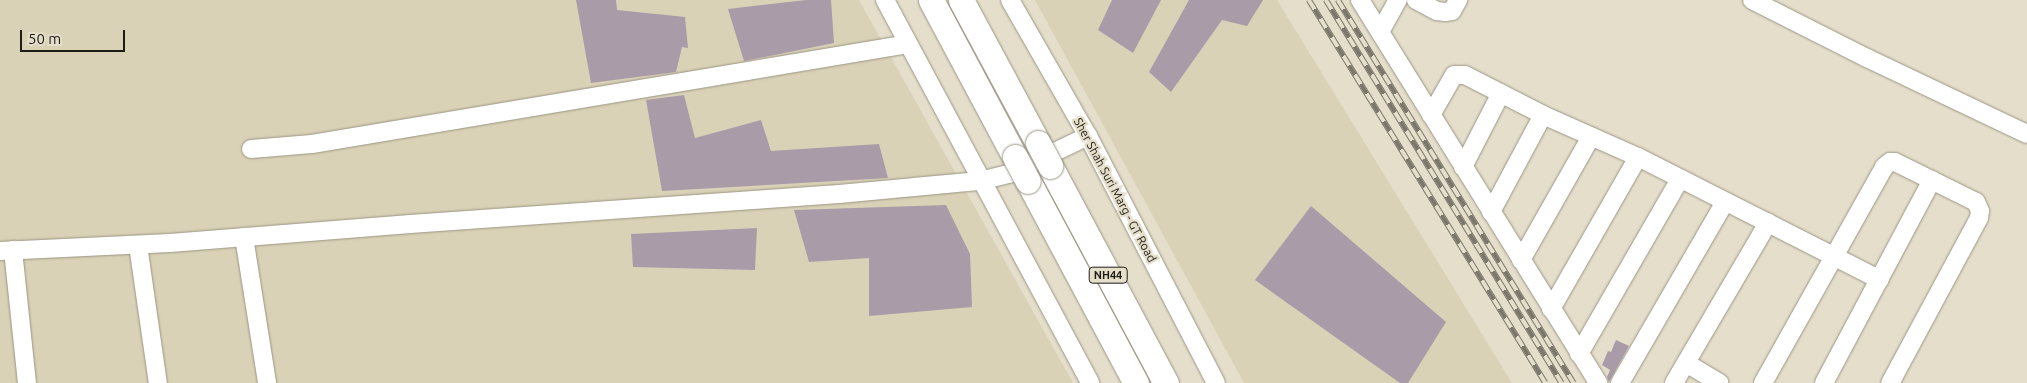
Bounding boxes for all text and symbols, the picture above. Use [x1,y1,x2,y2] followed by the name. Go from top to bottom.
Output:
[22,20,128,52] scale bar
[28,30,61,47] text: 50 m
[1071,115,1159,265] street label: Sher Shah Suri Marg - GT Road
[1088,266,1128,284] road number: NH44

